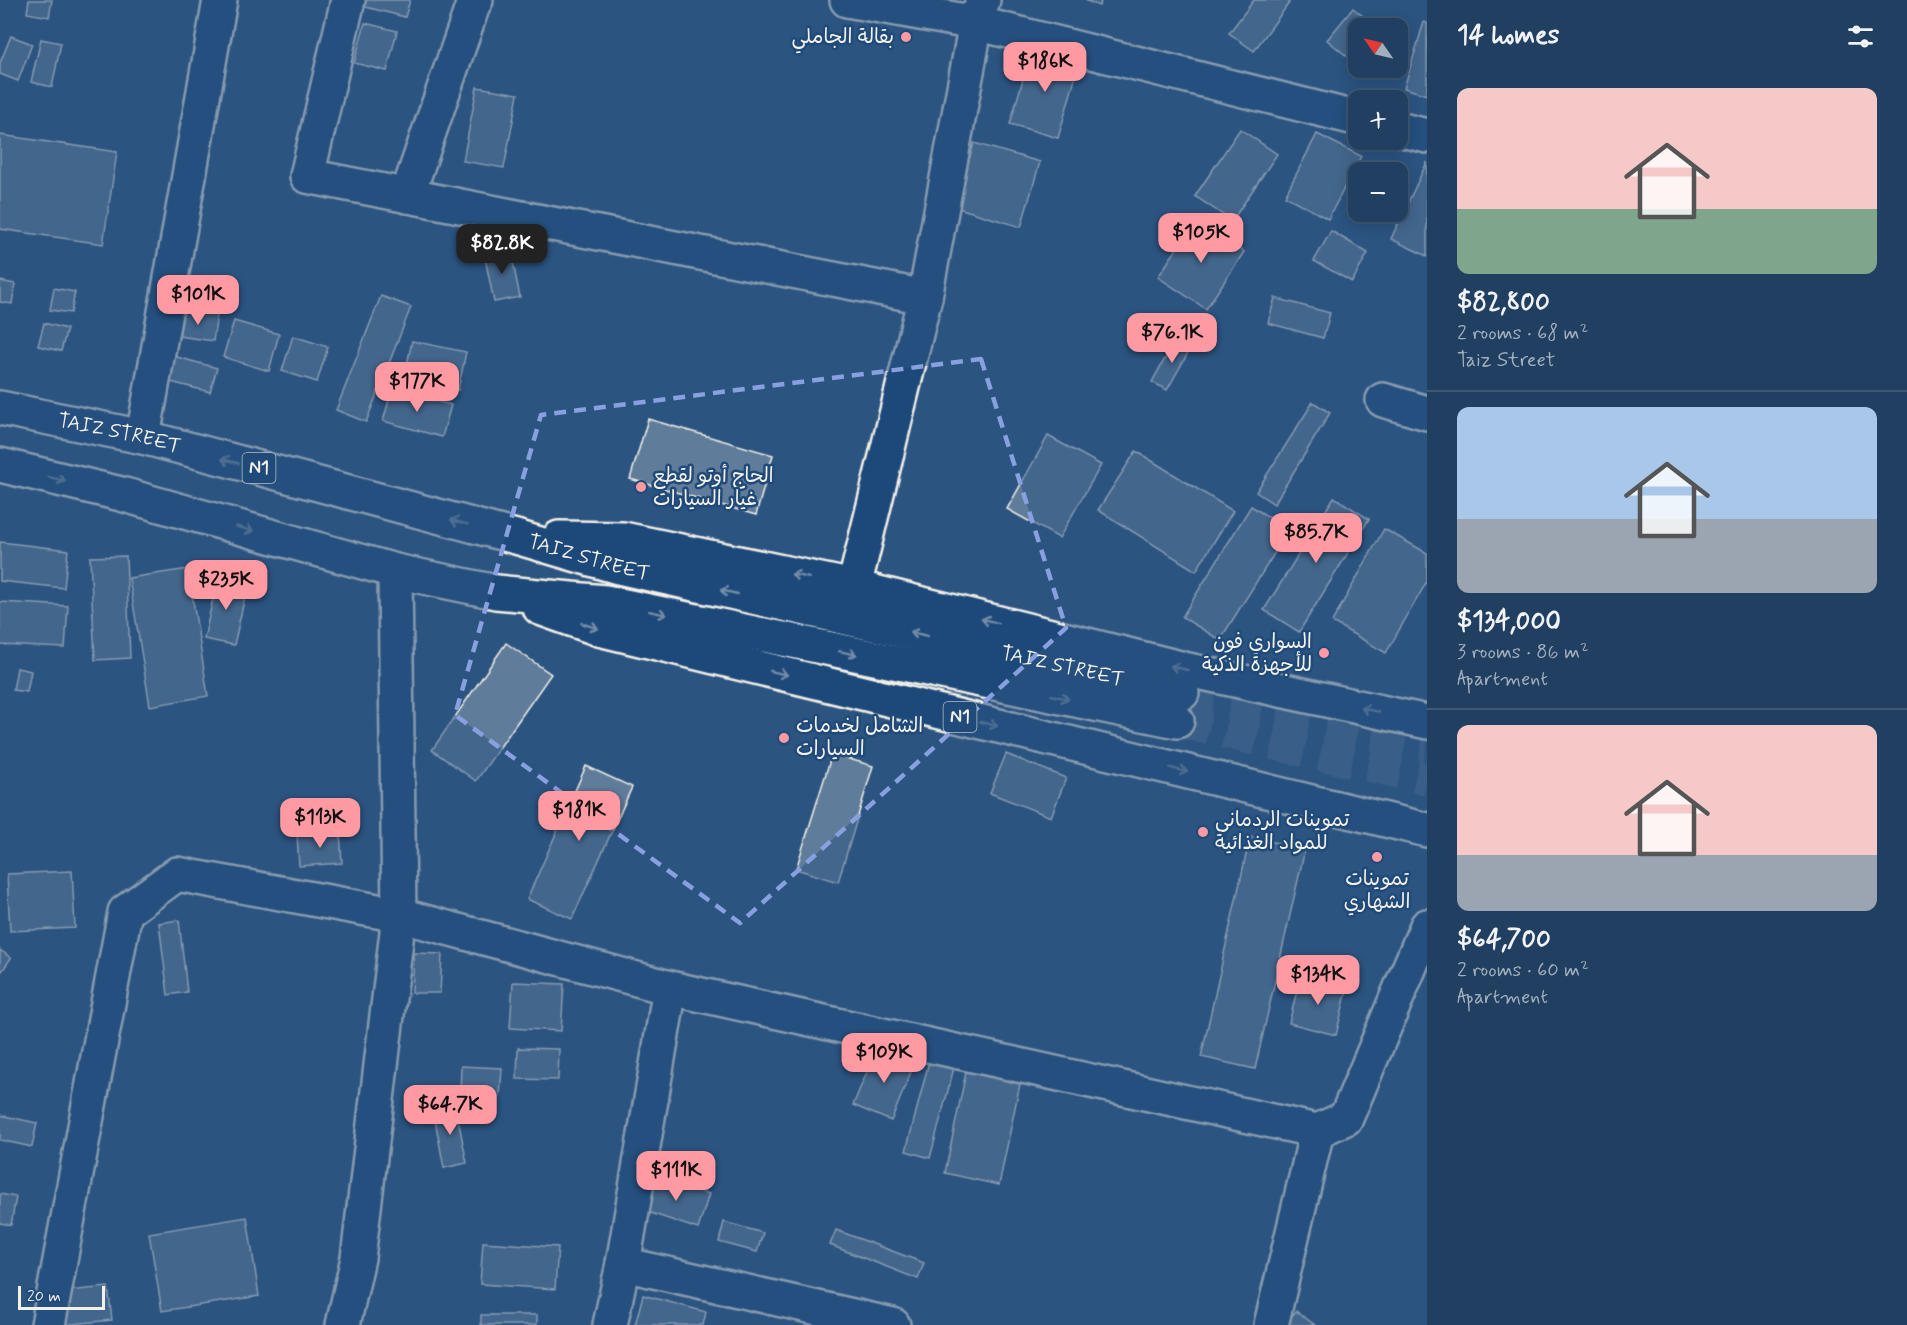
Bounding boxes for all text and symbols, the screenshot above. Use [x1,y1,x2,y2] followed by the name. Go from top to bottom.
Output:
[1348,18,1408,78] north arrow
[1348,18,1408,222] map controls
[1457,19,1559,53] text: 14 homes
[1844,20,1877,53] icon: filters
[792,24,894,54] place label: بقالة الجاملي
[899,30,913,44] marker: بقالة الجاملي
[1003,42,1087,93] pin: $186K
[1017,48,1073,75] text: $186K
[1348,90,1408,150] button: +
[1613,127,1721,235] icon: home
[1348,162,1408,222] button: −
[1159,213,1243,264] pin: $105K
[1172,219,1230,246] text: $105K
[453,224,551,275] pin: $82.8K
[470,230,534,257] text: $82.8K
[156,275,240,326] pin: $101K
[171,281,225,308] text: $101K
[1457,286,1550,320] text: $82,800
[1123,313,1221,364] pin: $76.1K
[1141,319,1203,346] text: $76.1K
[1457,320,1588,347] text: 2 rooms · 68 m²
[1457,347,1555,374] text: Taiz Street
[375,362,459,413] pin: $177K
[389,368,445,395] text: $177K
[55,407,184,460] street label: TAIZ STREET
[1613,446,1721,554] icon: home
[242,453,276,483] road number: N1
[221,454,240,466] one-way arrow
[653,463,774,513] place label: الحاج أوتو لقطع غيار السيارات
[47,473,66,485] one-way arrow
[634,480,648,494] marker: الحاج أوتو لقطع غيار السيارات
[1267,513,1365,564] pin: $85.7K
[450,516,469,527] one-way arrow
[1284,519,1348,546] text: $85.7K
[236,523,255,535] one-way arrow
[525,528,652,587] street label: TAIZ STREET
[184,560,268,611] pin: $235K
[198,566,254,593] text: $235K
[791,570,811,581] one-way arrow
[720,585,739,597] one-way arrow
[1457,605,1561,639] text: $134,000
[647,608,667,619] one-way arrow
[981,614,1000,626] one-way arrow
[580,622,599,633] one-way arrow
[910,628,930,639] one-way arrow
[1202,629,1312,679] place label: السواري فون للأجهزة الذكية
[998,639,1127,693] street label: TAIZ STREET
[1457,639,1589,666] text: 3 rooms · 86 m²
[1317,646,1331,660] marker: السواري فون للأجهزة الذكية
[838,648,858,659] one-way arrow
[1170,661,1189,673] one-way arrow
[1457,666,1548,693] text: Apartment
[770,668,789,680] one-way arrow
[1050,692,1069,703] one-way arrow
[944,702,976,732] road number: N1
[1361,703,1380,715] one-way arrow
[796,713,923,763] place label: الشامل لخدمات السيارات
[980,719,999,731] one-way arrow
[777,731,791,745] marker: الشامل لخدمات السيارات
[1613,764,1721,872] icon: home
[1169,765,1188,777] one-way arrow
[537,791,621,842] pin: $181K
[552,797,606,824] text: $181K
[278,798,362,849] pin: $113K
[294,804,346,831] text: $113K
[1215,807,1349,857] place label: تموينات الردماني للمواد الغذائية
[1196,825,1210,839] marker: تموينات الردماني للمواد الغذائية
[1370,850,1384,864] marker: تموينات الشهاري
[1344,866,1410,916] place label: تموينات الشهاري
[1457,923,1551,957] text: $64,700
[1276,955,1360,1006] pin: $134K
[1457,957,1589,984] text: 2 rooms · 60 m²
[1290,961,1346,988] text: $134K
[1457,984,1548,1011] text: Apartment
[842,1033,926,1084] pin: $109K
[856,1039,912,1066] text: $109K
[401,1085,499,1136] pin: $64.7K
[418,1091,482,1118] text: $64.7K
[634,1151,718,1202] pin: $111K
[650,1157,702,1184] text: $111K
[18,1283,105,1310] scale bar
[27,1286,61,1307] text: 20 m

